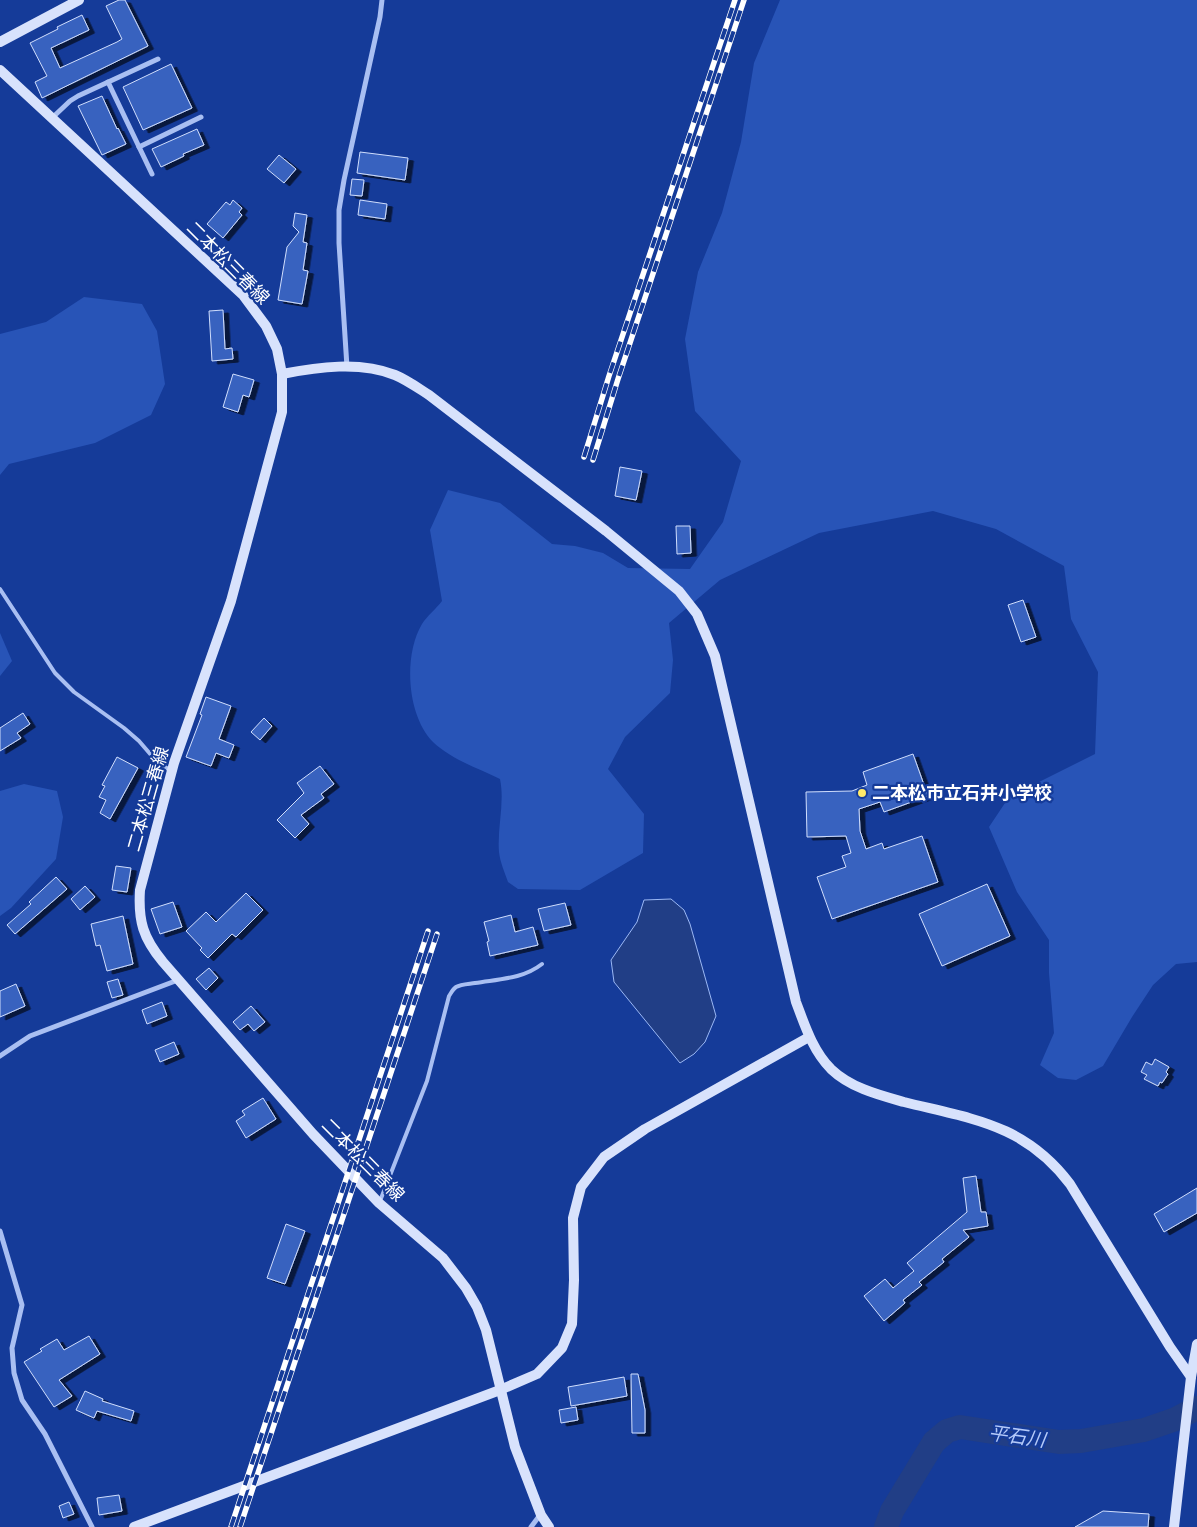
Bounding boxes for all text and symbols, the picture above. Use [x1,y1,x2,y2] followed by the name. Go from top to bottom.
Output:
[183,216,275,308] street label: 二本松三春線
[122,744,172,854] street label: 二本松三春線
[872,781,1052,803] place label: 二本松市立石井小学校
[856,787,868,799] marker: 二本松市立石井小学校
[318,1113,410,1205] street label: 二本松三春線
[987,1420,1049,1451] water label: 平石川

